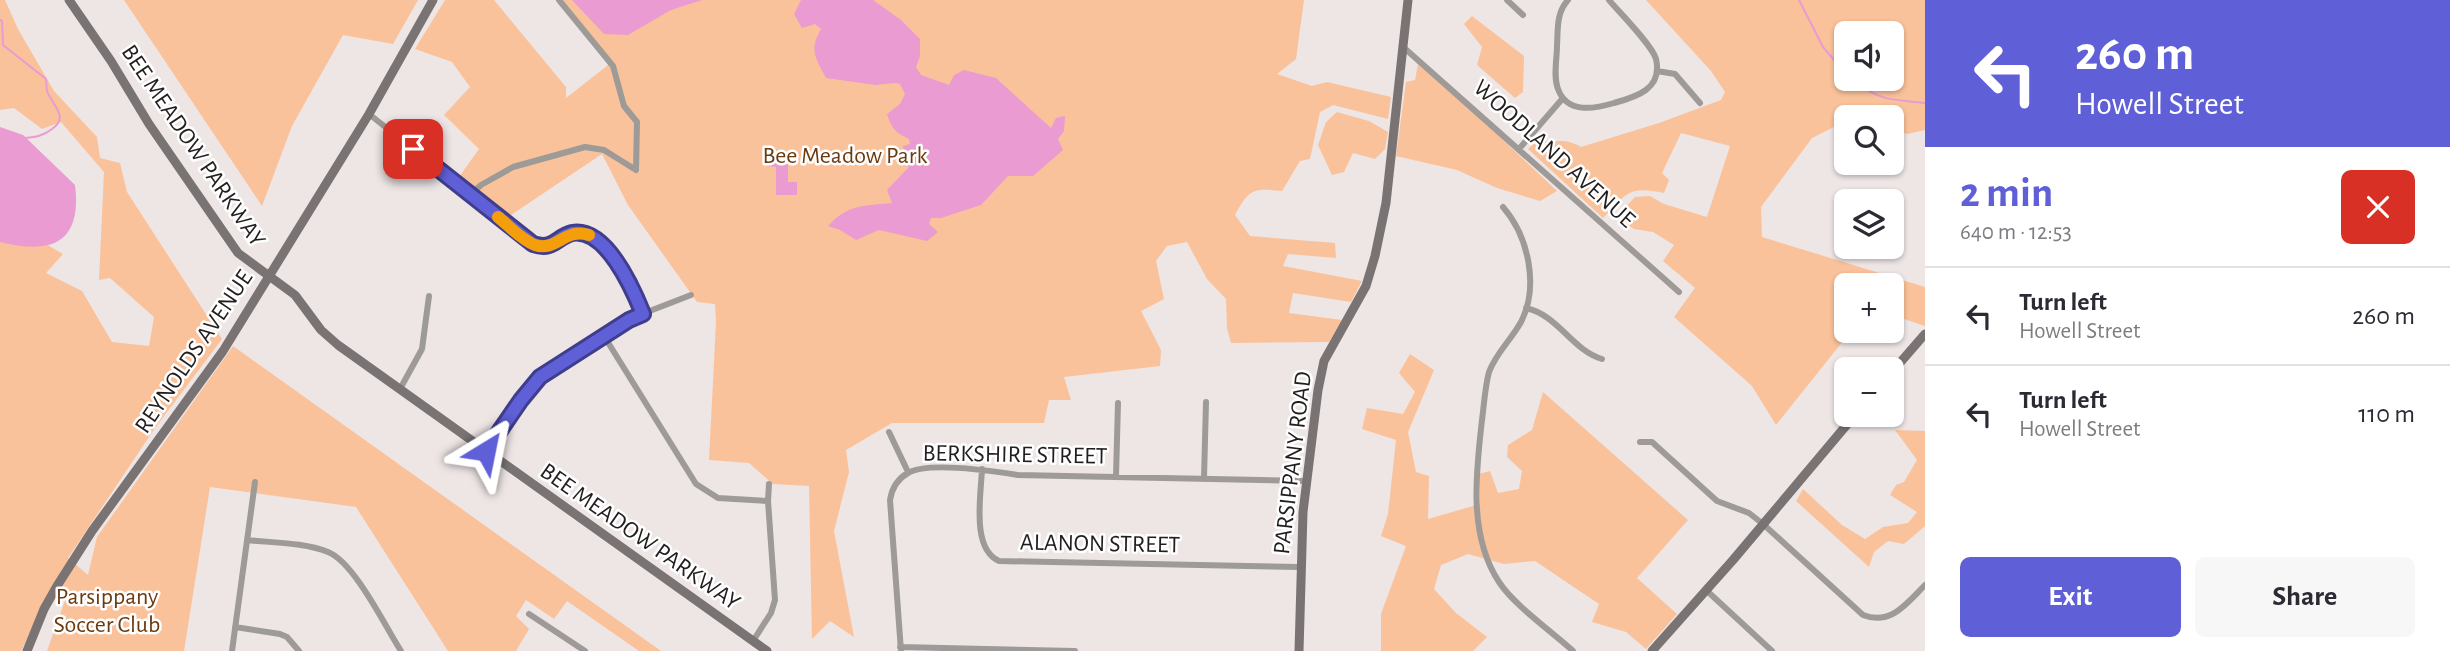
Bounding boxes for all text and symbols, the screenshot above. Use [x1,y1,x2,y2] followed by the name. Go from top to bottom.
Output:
[1834,21,1904,427] map controls
[1834,21,1904,91] button: sound
[1960,28,2051,119] icon: left
[2075,30,2194,79] text: 260 m
[117,41,270,252] street label: BEE MEADOW PARKWAY
[1469,75,1640,233] street label: WOODLAND AVENUE
[2075,88,2244,120] text: Howell Street
[1834,105,1904,175] button: search
[383,119,443,179] pin
[394,130,432,168] icon: arrive
[763,144,927,168] park label: Bee Meadow Park
[2341,170,2415,244] button: close
[1960,172,2053,214] text: 2 min
[1834,189,1904,259] button: layers
[1960,221,2072,244] text: 640 m · 12:53
[131,266,258,438] street label: REYNOLDS AVENUE
[1834,273,1904,343] button: +
[2019,289,2107,315] text: Turn left
[1960,297,1998,335] icon: left
[2352,303,2415,329] text: 260 m
[2019,320,2140,343] text: Howell Street
[1834,357,1904,427] button: −
[1270,370,1316,556] street label: PARSIPPANY ROAD
[2019,387,2107,413] text: Turn left
[1960,395,1998,433] icon: left
[2358,401,2415,427] text: 110 m
[449,414,523,488] position arrow
[2019,418,2140,441] text: Howell Street
[922,441,1108,469] street label: BERKSHIRE STREET
[536,459,745,615] street label: BEE MEADOW PARKWAY
[1020,531,1181,557] street label: ALANON STREET
[1960,557,2181,637] button: Exit
[2195,557,2415,637] button: Share
[54,585,160,637] park label: Parsippany Soccer Club

